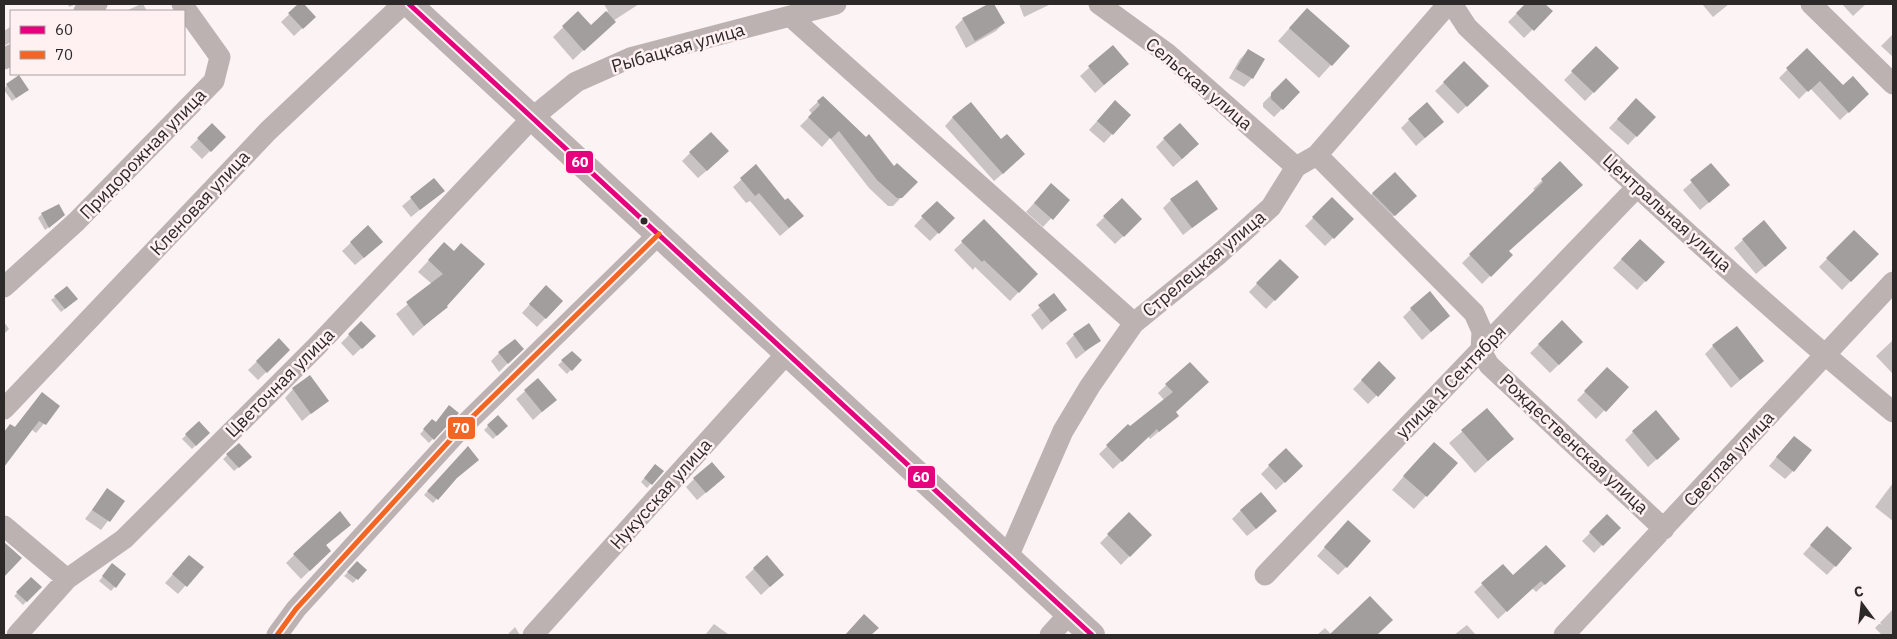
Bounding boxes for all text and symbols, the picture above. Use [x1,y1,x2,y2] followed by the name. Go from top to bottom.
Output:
[10,10,185,75] legend
[609,17,748,78] street label: Рыбацкая улица
[55,20,73,39] text: 60
[1141,32,1258,135] street label: Сельская улица
[55,45,73,64] text: 70
[75,83,211,224] street label: Придорожная улица
[145,145,255,260] street label: Кленовая улица
[1598,149,1737,277] street label: Центральная улица
[565,150,594,174] line badge: 60
[572,153,588,171] text: 60
[1137,205,1270,322] street label: Стрелецкая улица
[639,216,649,226] unlabelled marker
[1391,320,1511,443] street label: улица 1 Сентября
[220,323,339,442] street label: Цветочная улица
[1495,369,1654,519] street label: Рождественская улица
[1678,406,1779,511] street label: Светлая улица
[447,416,476,440] line badge: 70
[453,419,469,437] text: 70
[605,433,717,554] street label: Нукусская улица
[907,465,936,489] line badge: 60
[913,468,929,486] text: 60
[1837,579,1887,629] north arrow
[1852,582,1865,601] text: С

